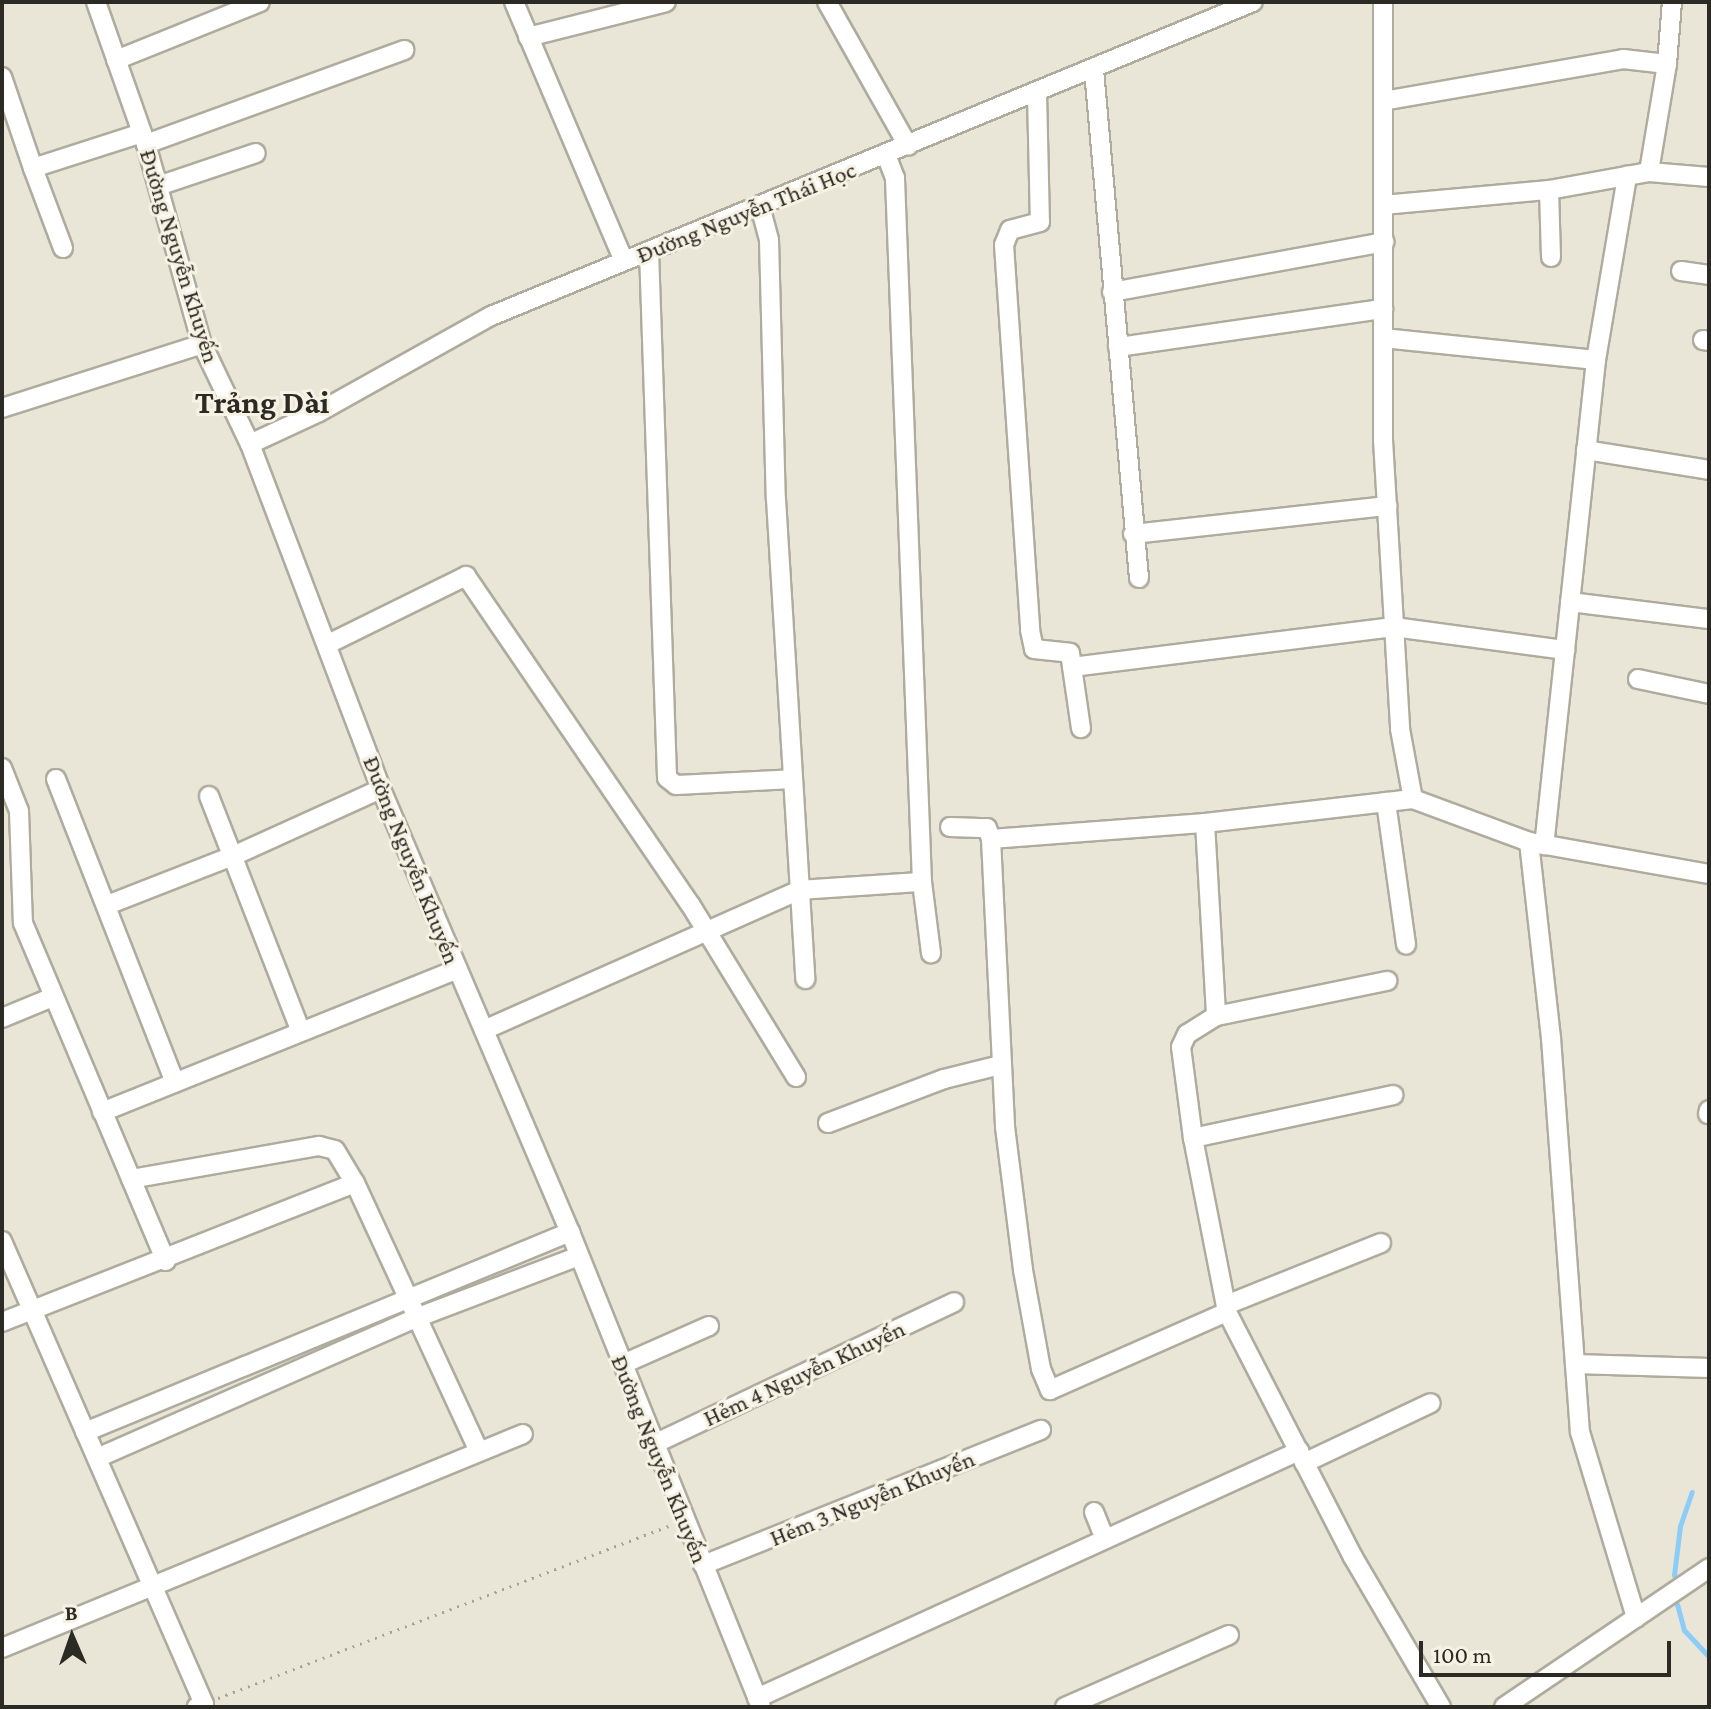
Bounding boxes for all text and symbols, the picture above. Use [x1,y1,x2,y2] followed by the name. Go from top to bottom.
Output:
[134,146,226,366] street label: Đường Nguyễn Khuyến
[632,155,860,269] street label: Đường Nguyễn Thái Học
[195,383,329,421] district label: Trảng Dài
[357,752,467,968] street label: Đường Nguyễn Khuyến
[699,1314,909,1432] street label: Hẻm 4 Nguyễn Khuyến
[605,1351,715,1567] street label: Đường Nguyễn Khuyến
[765,1444,979,1552] street label: Hẻm 3 Nguyễn Khuyến
[32,1597,112,1677] north arrow
[64,1600,78,1625] text: B
[1423,1625,1675,1675] scale bar
[1433,1641,1492,1668] text: 100 m

